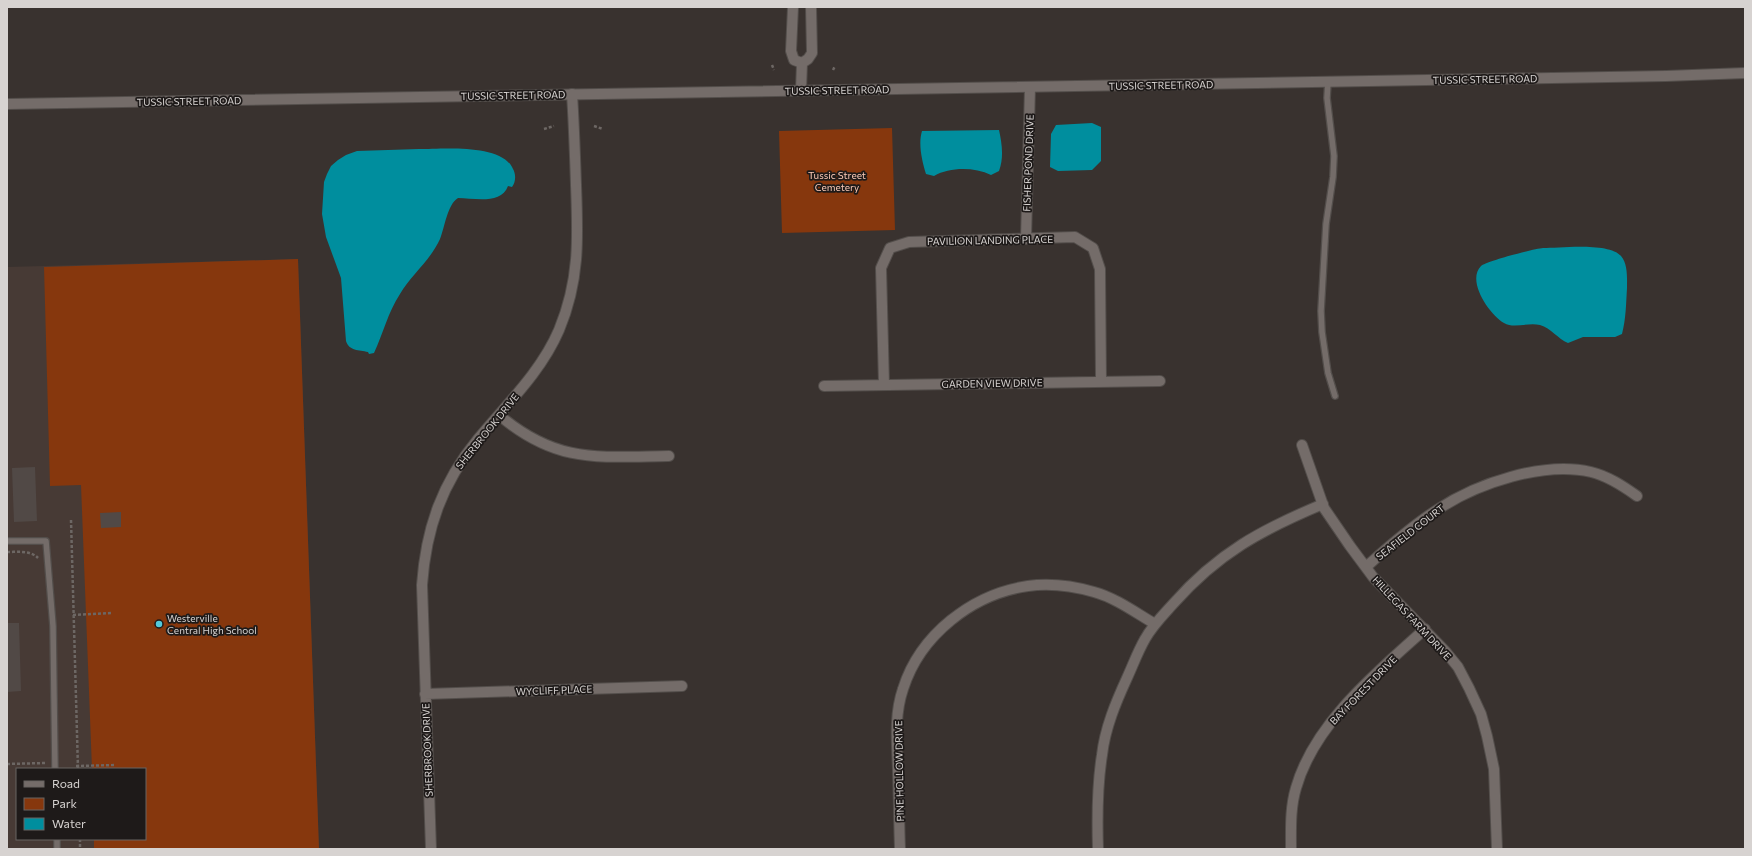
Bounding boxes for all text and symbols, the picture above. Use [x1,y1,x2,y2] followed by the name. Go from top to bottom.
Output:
[1433,72,1537,86] street label: TUSSIC STREET ROAD
[1109,78,1213,92] street label: TUSSIC STREET ROAD
[785,83,889,97] street label: TUSSIC STREET ROAD
[461,88,565,102] street label: TUSSIC STREET ROAD
[137,94,241,108] street label: TUSSIC STREET ROAD
[1020,114,1036,212] street label: FISHER POND DRIVE
[808,169,866,193] park label: Tussic Street Cemetery
[927,233,1053,247] street label: PAVILION LANDING PLACE
[941,376,1043,390] street label: GARDEN VIEW DRIVE
[453,391,521,471] street label: SHERBROOK DRIVE
[1373,501,1447,562] street label: SEAFIELD COURT
[1370,574,1454,662] street label: HILLEGAS FARM DRIVE
[167,612,257,636] place label: Westerville Central High School
[154,619,164,629] marker: Westerville Central High School
[1327,653,1399,727] street label: BAY FOREST DRIVE
[516,683,592,697] street label: WYCLIFF PLACE
[419,703,435,797] street label: SHERBROOK DRIVE
[892,720,906,822] street label: PINE HOLLOW DRIVE
[16,768,146,840] legend
[52,776,80,790] text: Road
[52,796,78,810] text: Park
[52,816,86,830] text: Water

